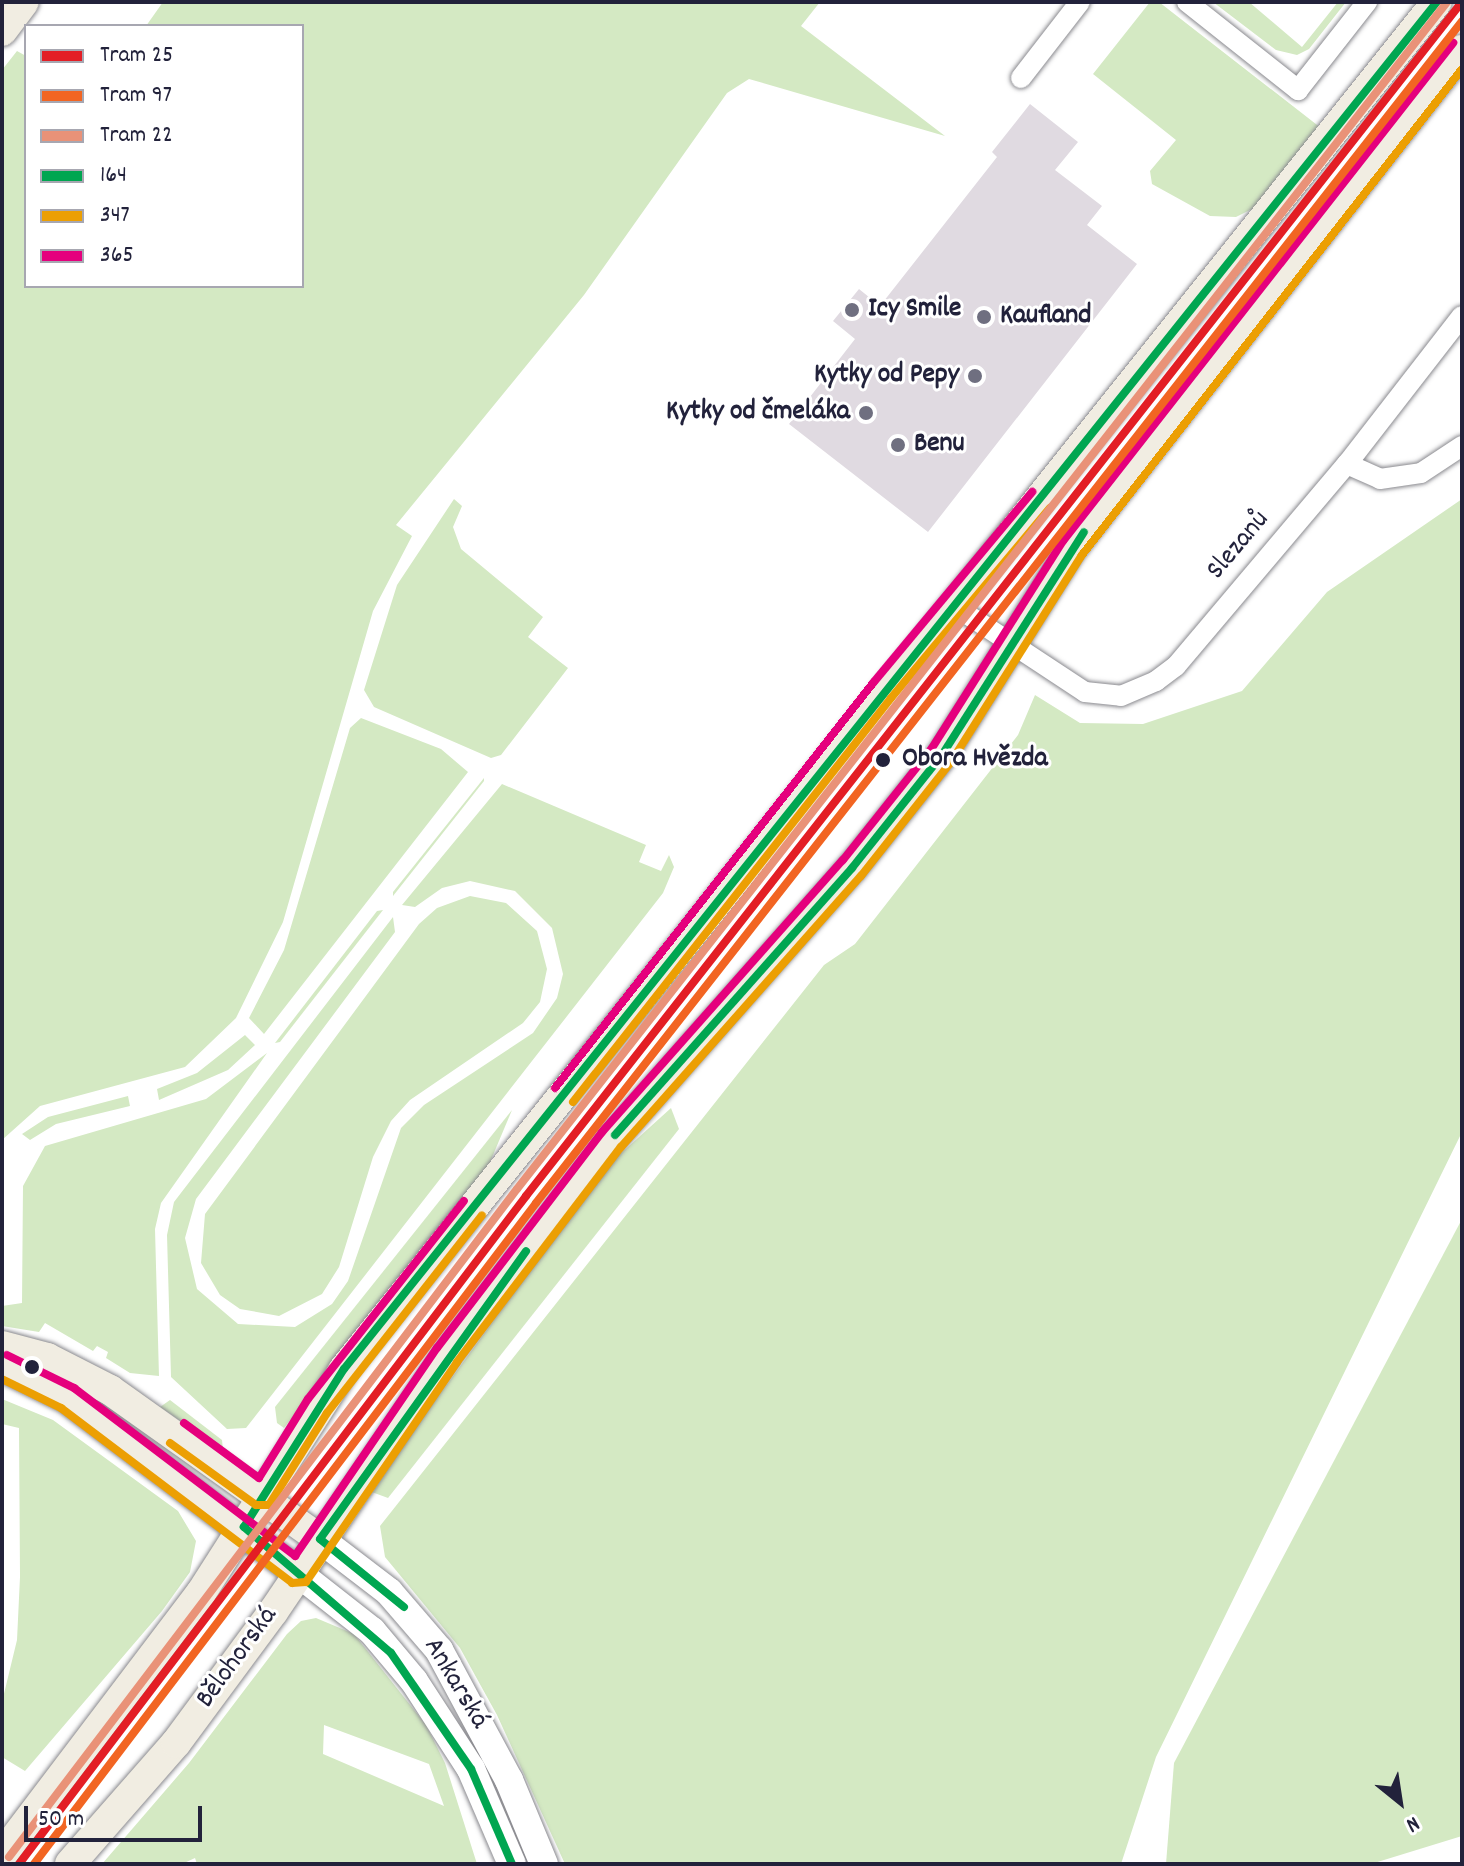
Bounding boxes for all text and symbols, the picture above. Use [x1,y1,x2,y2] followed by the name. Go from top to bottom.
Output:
[24,24,304,288] legend
[100,39,173,73] text: Tram 25
[100,79,172,113] text: Tram 97
[100,119,173,153] text: Tram 22
[100,159,127,193] text: 164
[100,199,130,233] text: 347
[100,239,134,273] text: 365
[868,293,961,327] place label: Icy Smile
[1000,300,1091,334] place label: Kaufland
[843,301,861,319] marker: Icy Smile
[975,308,993,326] marker: Kaufland
[814,359,959,393] place label: Kytky od Pepy
[966,367,984,385] marker: Kytky od Pepy
[666,396,850,430] place label: Kytky od čmeláka
[857,404,875,422] marker: Kytky od čmeláka
[914,428,965,462] place label: Benu
[889,436,907,454] marker: Benu
[1200,505,1278,587] street label: Slezanů
[902,743,1048,777] place label: Obora Hvězda
[871,748,895,772] marker: Obora Hvězda
[24,1359,40,1375] unlabelled marker
[190,1601,286,1715] street label: Bělohorská
[415,1632,495,1736] street label: Ankarská
[1360,1762,1440,1842] north arrow
[28,1790,206,1840] scale bar
[38,1803,84,1837] text: 50 m
[1400,1807,1425,1839] text: N

